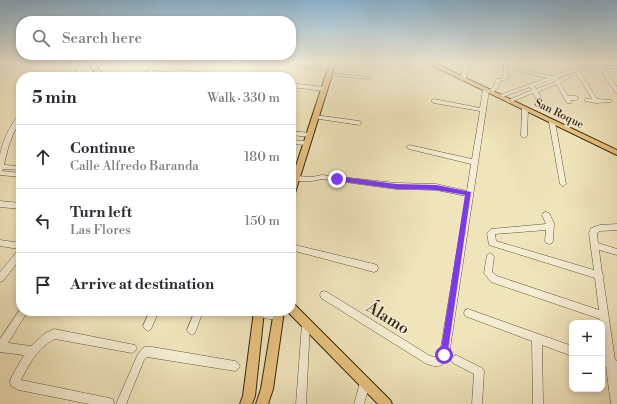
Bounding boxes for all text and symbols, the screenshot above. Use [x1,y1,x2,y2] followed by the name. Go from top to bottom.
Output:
[16,16,296,60] search box
[30,27,52,49] icon: search
[62,29,142,48] text: Search here
[32,87,77,109] text: 5 min
[207,90,280,106] text: Walk · 330 m
[532,96,586,132] street label: San Roque
[70,139,135,158] text: Continue
[32,146,54,168] icon: ahead
[244,149,280,165] text: 180 m
[70,158,199,174] text: Calle Alfredo Baranda
[328,170,346,188] route end
[70,203,132,222] text: Turn left
[32,210,54,232] icon: left
[245,213,280,229] text: 150 m
[70,222,131,238] text: Las Flores
[32,274,54,296] icon: arrive
[70,275,214,294] text: Arrive at destination
[362,295,414,339] street label: Álamo
[569,320,605,392] map controls
[569,320,605,356] button: +
[435,346,453,364] route start
[569,356,605,392] button: −

